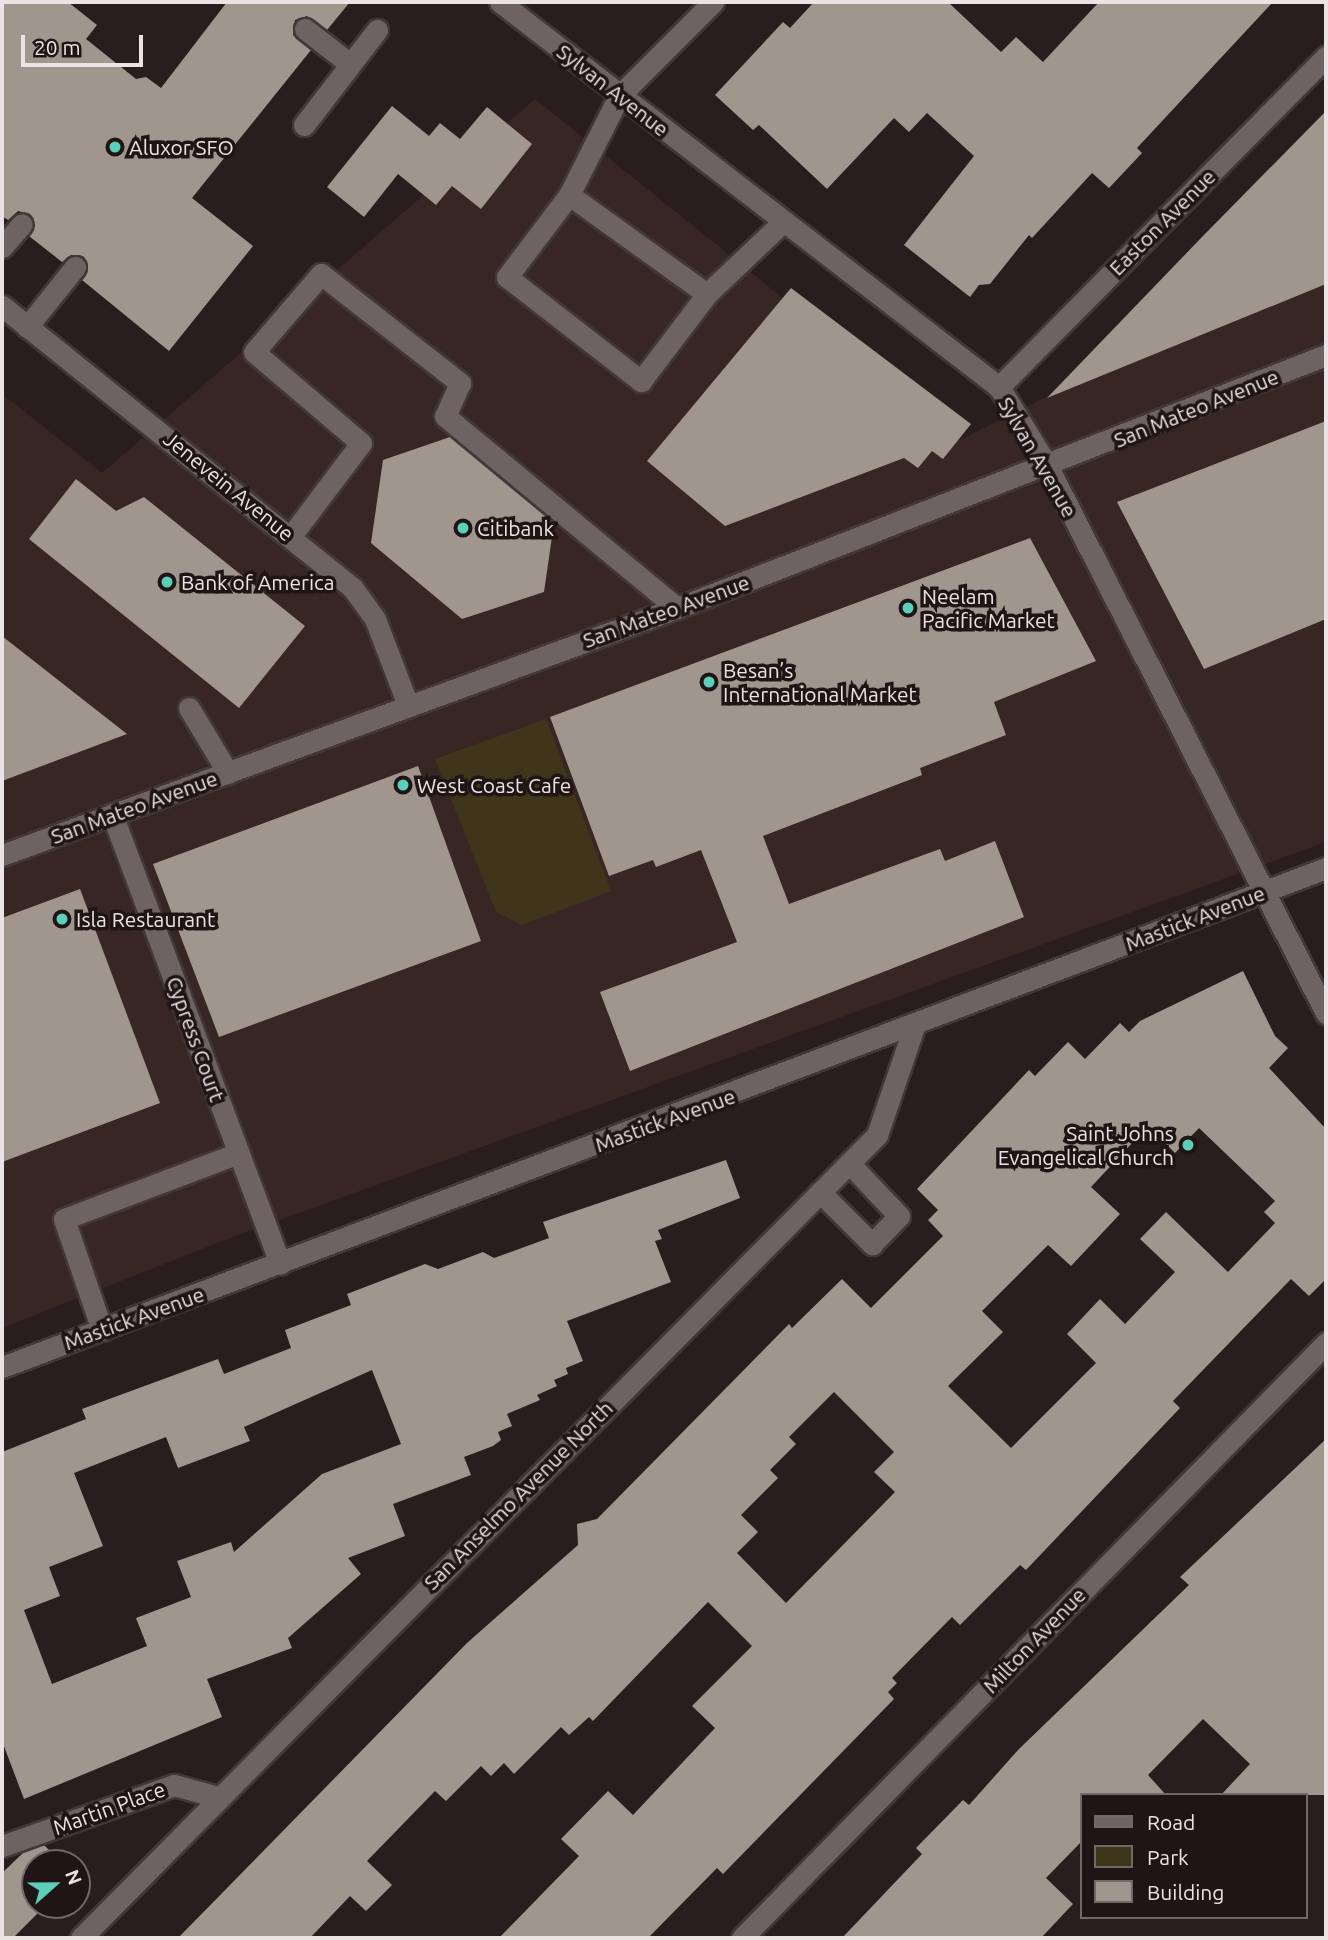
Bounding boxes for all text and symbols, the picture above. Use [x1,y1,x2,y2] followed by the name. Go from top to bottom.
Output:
[24,21,147,65] scale bar
[34,35,81,59] text: 20 m
[552,39,674,141] street label: Sylvan Avenue
[129,134,234,160] place label: Aluxor SFO
[107,139,123,155] marker: Aluxor SFO
[1104,164,1220,280] street label: Easton Avenue
[1110,363,1282,453] street label: San Mateo Avenue
[993,392,1083,522] street label: Sylvan Avenue
[159,426,299,546] street label: Jenevein Avenue
[477,515,554,541] place label: Citibank
[455,520,471,536] marker: Citibank
[181,569,335,595] place label: Bank of America
[579,569,753,653] street label: San Mateo Avenue
[159,574,175,590] marker: Bank of America
[922,583,1055,633] place label: Neelam Pacific Market
[900,600,916,616] marker: Neelam Pacific Market
[723,657,917,707] place label: Besan’s International Market
[701,674,717,690] marker: Besan’s International Market
[47,765,221,849] street label: San Mateo Avenue
[417,772,571,798] place label: West Coast Cafe
[395,777,411,793] marker: West Coast Cafe
[1122,880,1268,956] street label: Mastick Avenue
[76,906,215,932] place label: Isla Restaurant
[54,911,70,927] marker: Isla Restaurant
[162,973,230,1105] street label: Cypress Court
[591,1083,739,1157] street label: Mastick Avenue
[998,1120,1174,1170] place label: Saint Johns Evangelical Church
[1180,1137,1196,1153] marker: Saint Johns Evangelical Church
[60,1281,208,1355] street label: Mastick Avenue
[418,1395,618,1595] street label: San Anselmo Avenue North
[977,1582,1091,1698] street label: Milton Avenue
[50,1776,168,1840] street label: Martin Place
[1080,1793,1307,1919] legend
[1147,1810,1195,1834] text: Road
[1147,1845,1189,1869] text: Park
[21,1849,91,1919] north arrow
[61,1867,87,1888] text: N
[1147,1880,1224,1904] text: Building

